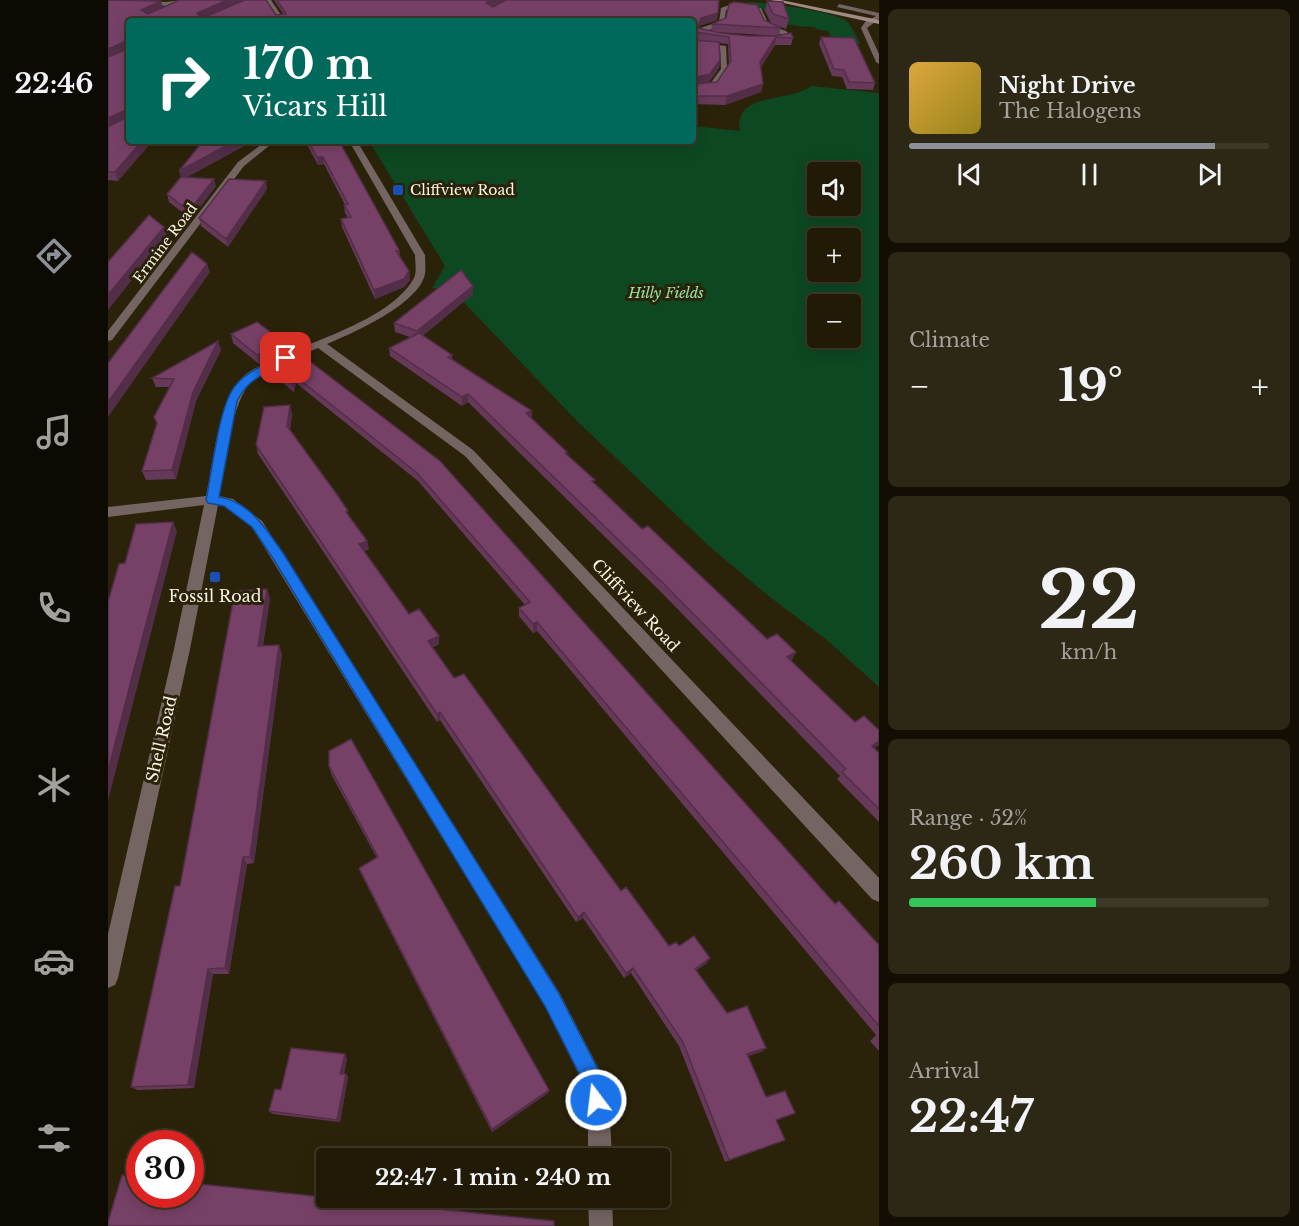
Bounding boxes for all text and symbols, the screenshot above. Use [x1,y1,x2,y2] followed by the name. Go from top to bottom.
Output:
[243,38,372,90] text: 170 m
[144,42,222,120] icon: right
[15,67,93,100] text: 22:46
[999,72,1136,99] text: Night Drive
[243,90,387,123] text: Vicars Hill
[999,99,1141,123] text: The Halogens
[953,158,986,191] icon: previous
[1073,158,1106,191] icon: pause
[1193,158,1226,191] icon: next
[807,162,861,348] map controls
[807,162,861,216] button: sound
[410,181,515,199] place label: Cliffview Road
[391,183,405,197] marker: Cliffview Road
[129,199,201,287] street label: Ermine Road
[807,228,861,282] button: +
[33,235,75,277] icon: directions
[627,284,704,302] park label: Hilly Fields
[807,294,861,348] button: −
[909,328,990,352] text: Climate
[260,332,311,383] pin
[269,341,302,374] icon: arrive
[1058,357,1123,413] text: 19°
[909,366,930,407] text: −
[1251,366,1269,407] text: +
[33,411,75,453] icon: music
[1038,552,1140,649] text: 22
[588,554,684,656] street label: Cliffview Road
[208,570,222,584] marker: Fossil Road
[169,586,262,606] place label: Fossil Road
[33,587,75,629] icon: phone
[1061,640,1117,664] text: km/h
[141,694,181,784] street label: Shell Road
[33,764,75,806] icon: climate
[909,806,1027,830] text: Range · 52%
[909,835,1094,891] text: 260 km
[33,940,75,982] icon: car
[909,1059,980,1083] text: Arrival
[564,1068,628,1132] position arrow
[909,1088,1033,1144] text: 22:47
[33,1117,75,1159] icon: filters
[126,1130,204,1208] speed limit sign: 30
[375,1164,611,1191] text: 22:47 · 1 min · 240 m

